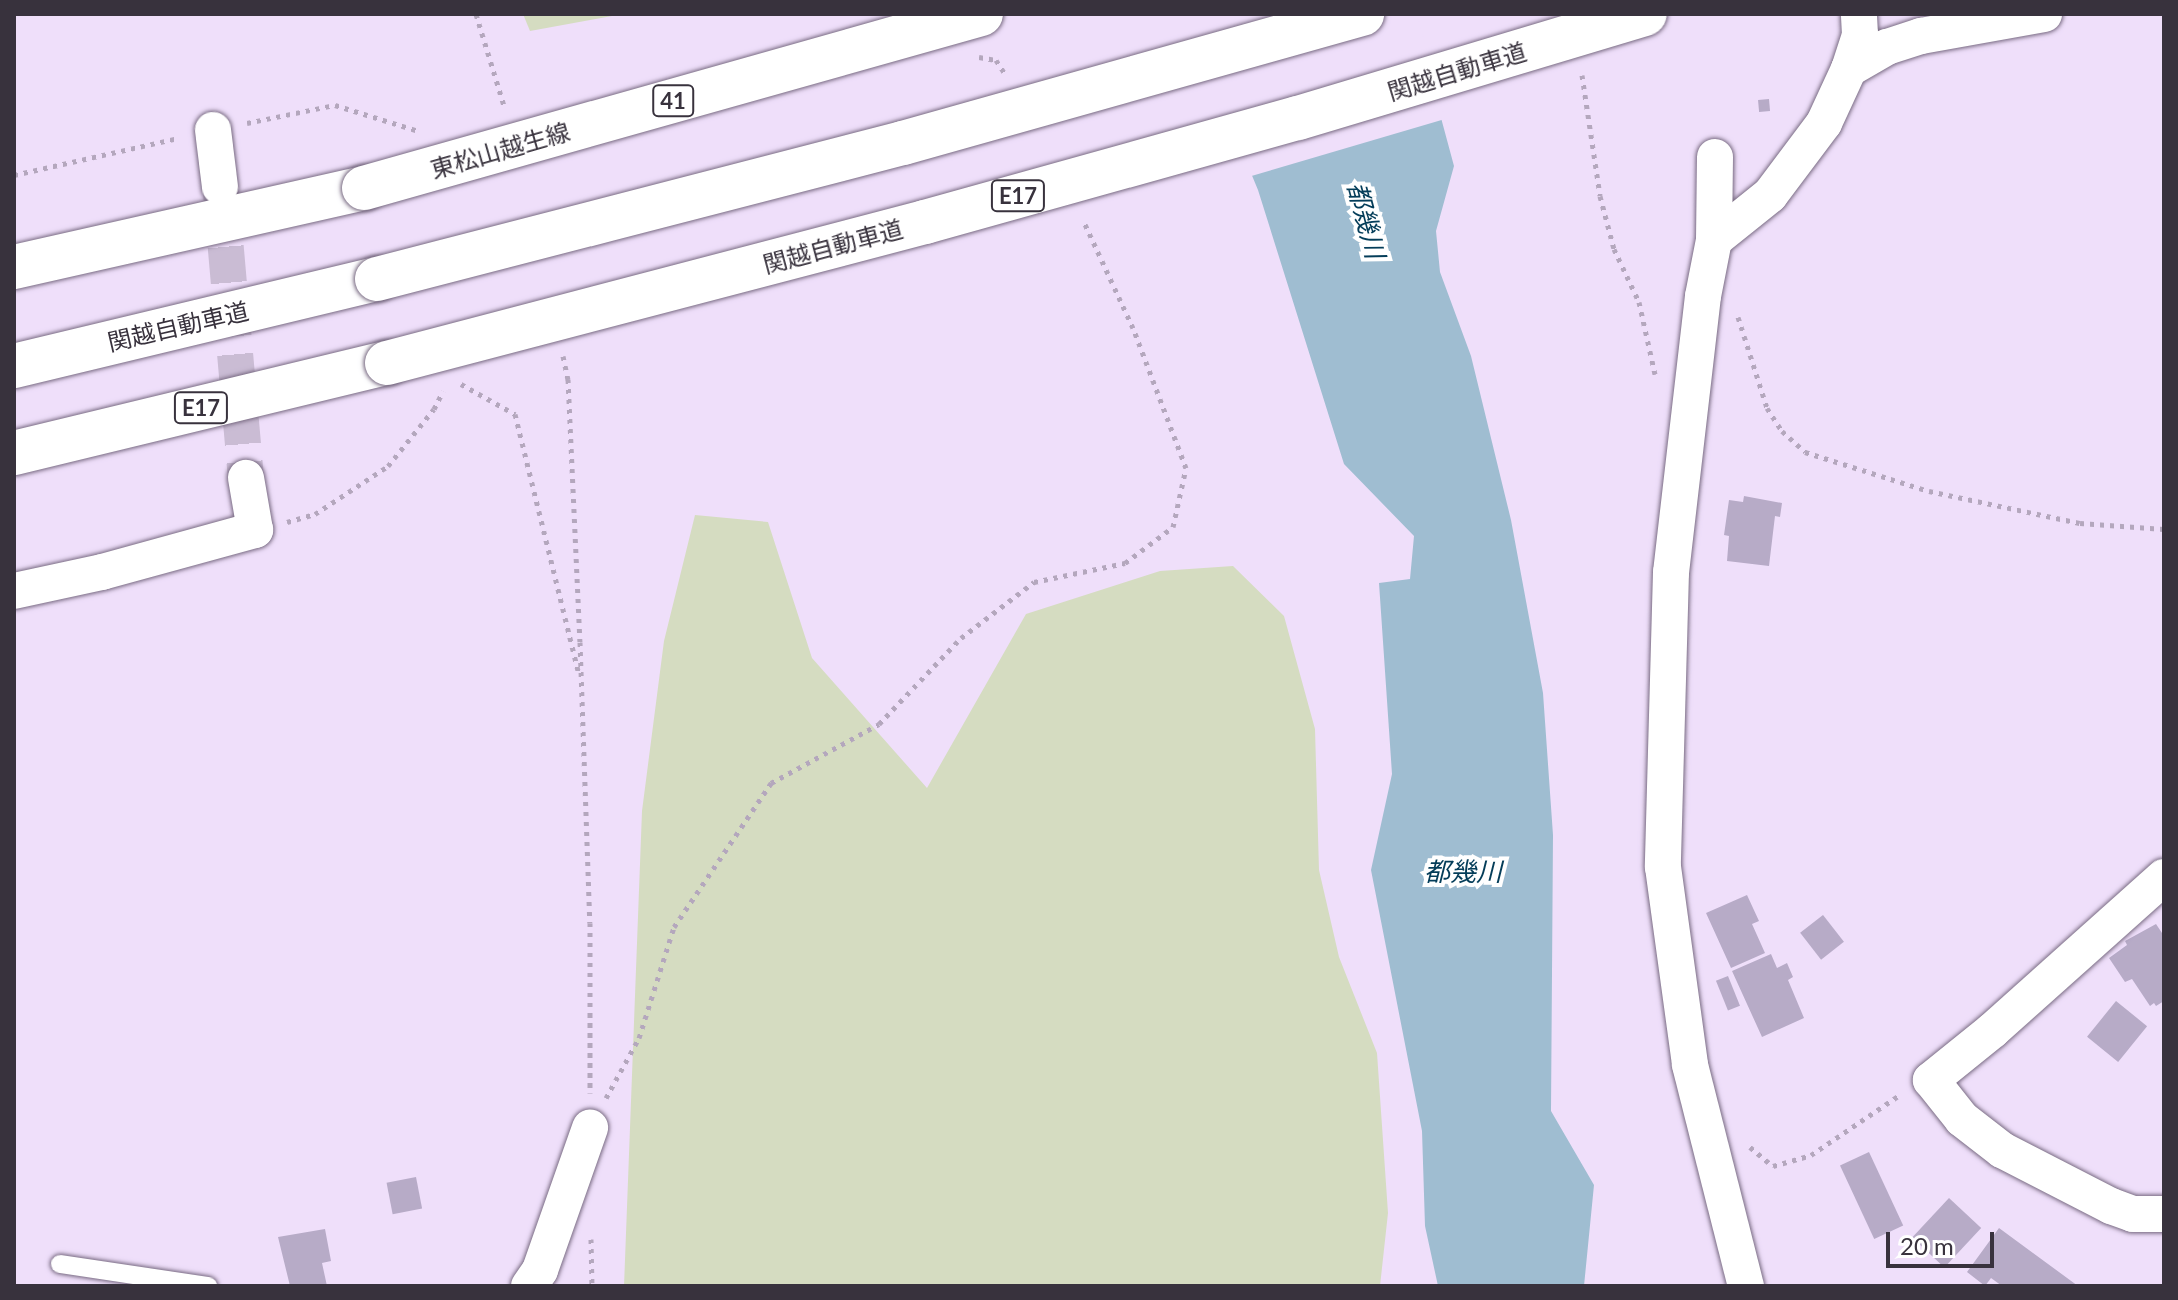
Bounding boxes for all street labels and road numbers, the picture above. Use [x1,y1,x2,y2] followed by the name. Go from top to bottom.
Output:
[1384,36,1530,106] street label: 関越自動車道
[651,83,695,119] road number: 41
[427,116,573,184] street label: 東松山越生線
[990,178,1046,214] road number: E17
[760,213,906,279] street label: 関越自動車道
[105,296,251,356] street label: 関越自動車道
[173,390,229,426] road number: E17

